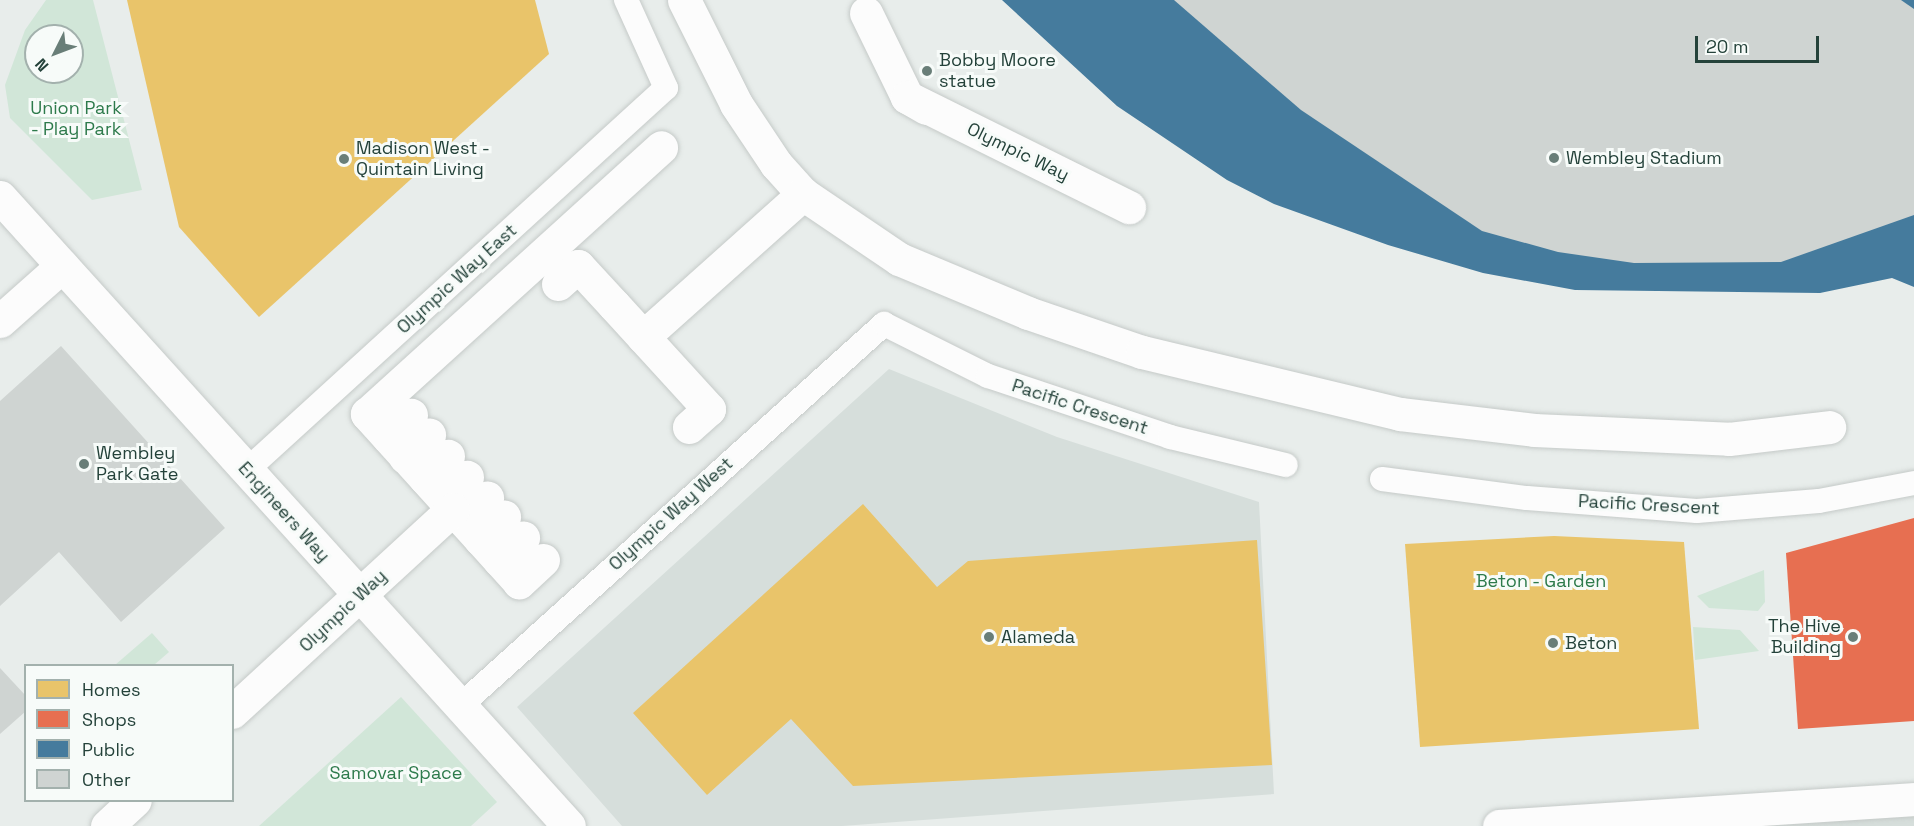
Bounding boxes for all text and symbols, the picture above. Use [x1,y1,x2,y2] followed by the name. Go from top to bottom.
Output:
[24,24,84,84] north arrow
[1698,24,1822,62] scale bar
[1706,35,1749,58] text: 20 m
[939,50,1056,92] place label: Bobby Moore statue
[30,54,53,76] text: N
[920,64,934,78] marker: Bobby Moore statue
[30,98,122,140] park label: Union Park - Play Park
[963,118,1073,186] street label: Olympic Way
[356,138,490,180] place label: Madison West - Quintain Living
[1566,147,1722,169] place label: Wembley Stadium
[1547,151,1561,165] marker: Wembley Stadium
[337,152,351,166] marker: Madison West - Quintain Living
[393,220,521,338] street label: Olympic Way East
[1009,375,1151,439] street label: Pacific Crescent
[96,443,178,486] place label: Wembley Park Gate
[605,453,737,575] street label: Olympic Way West
[77,457,91,471] marker: Wembley Park Gate
[234,458,334,566] street label: Engineers Way
[1578,491,1720,519] street label: Pacific Crescent
[295,565,391,657] street label: Olympic Way
[1475,570,1607,592] park label: Beton - Garden
[1768,616,1841,658] place label: The Hive Building
[1001,626,1075,648] place label: Alameda
[982,630,996,644] marker: Alameda
[1846,630,1860,644] marker: The Hive Building
[1565,632,1617,654] place label: Beton
[1546,636,1560,650] marker: Beton
[24,664,234,802] legend
[82,678,141,701] text: Homes
[82,708,136,731] text: Shops
[82,738,135,761] text: Public
[330,762,462,784] park label: Samovar Space
[82,768,131,791] text: Other

